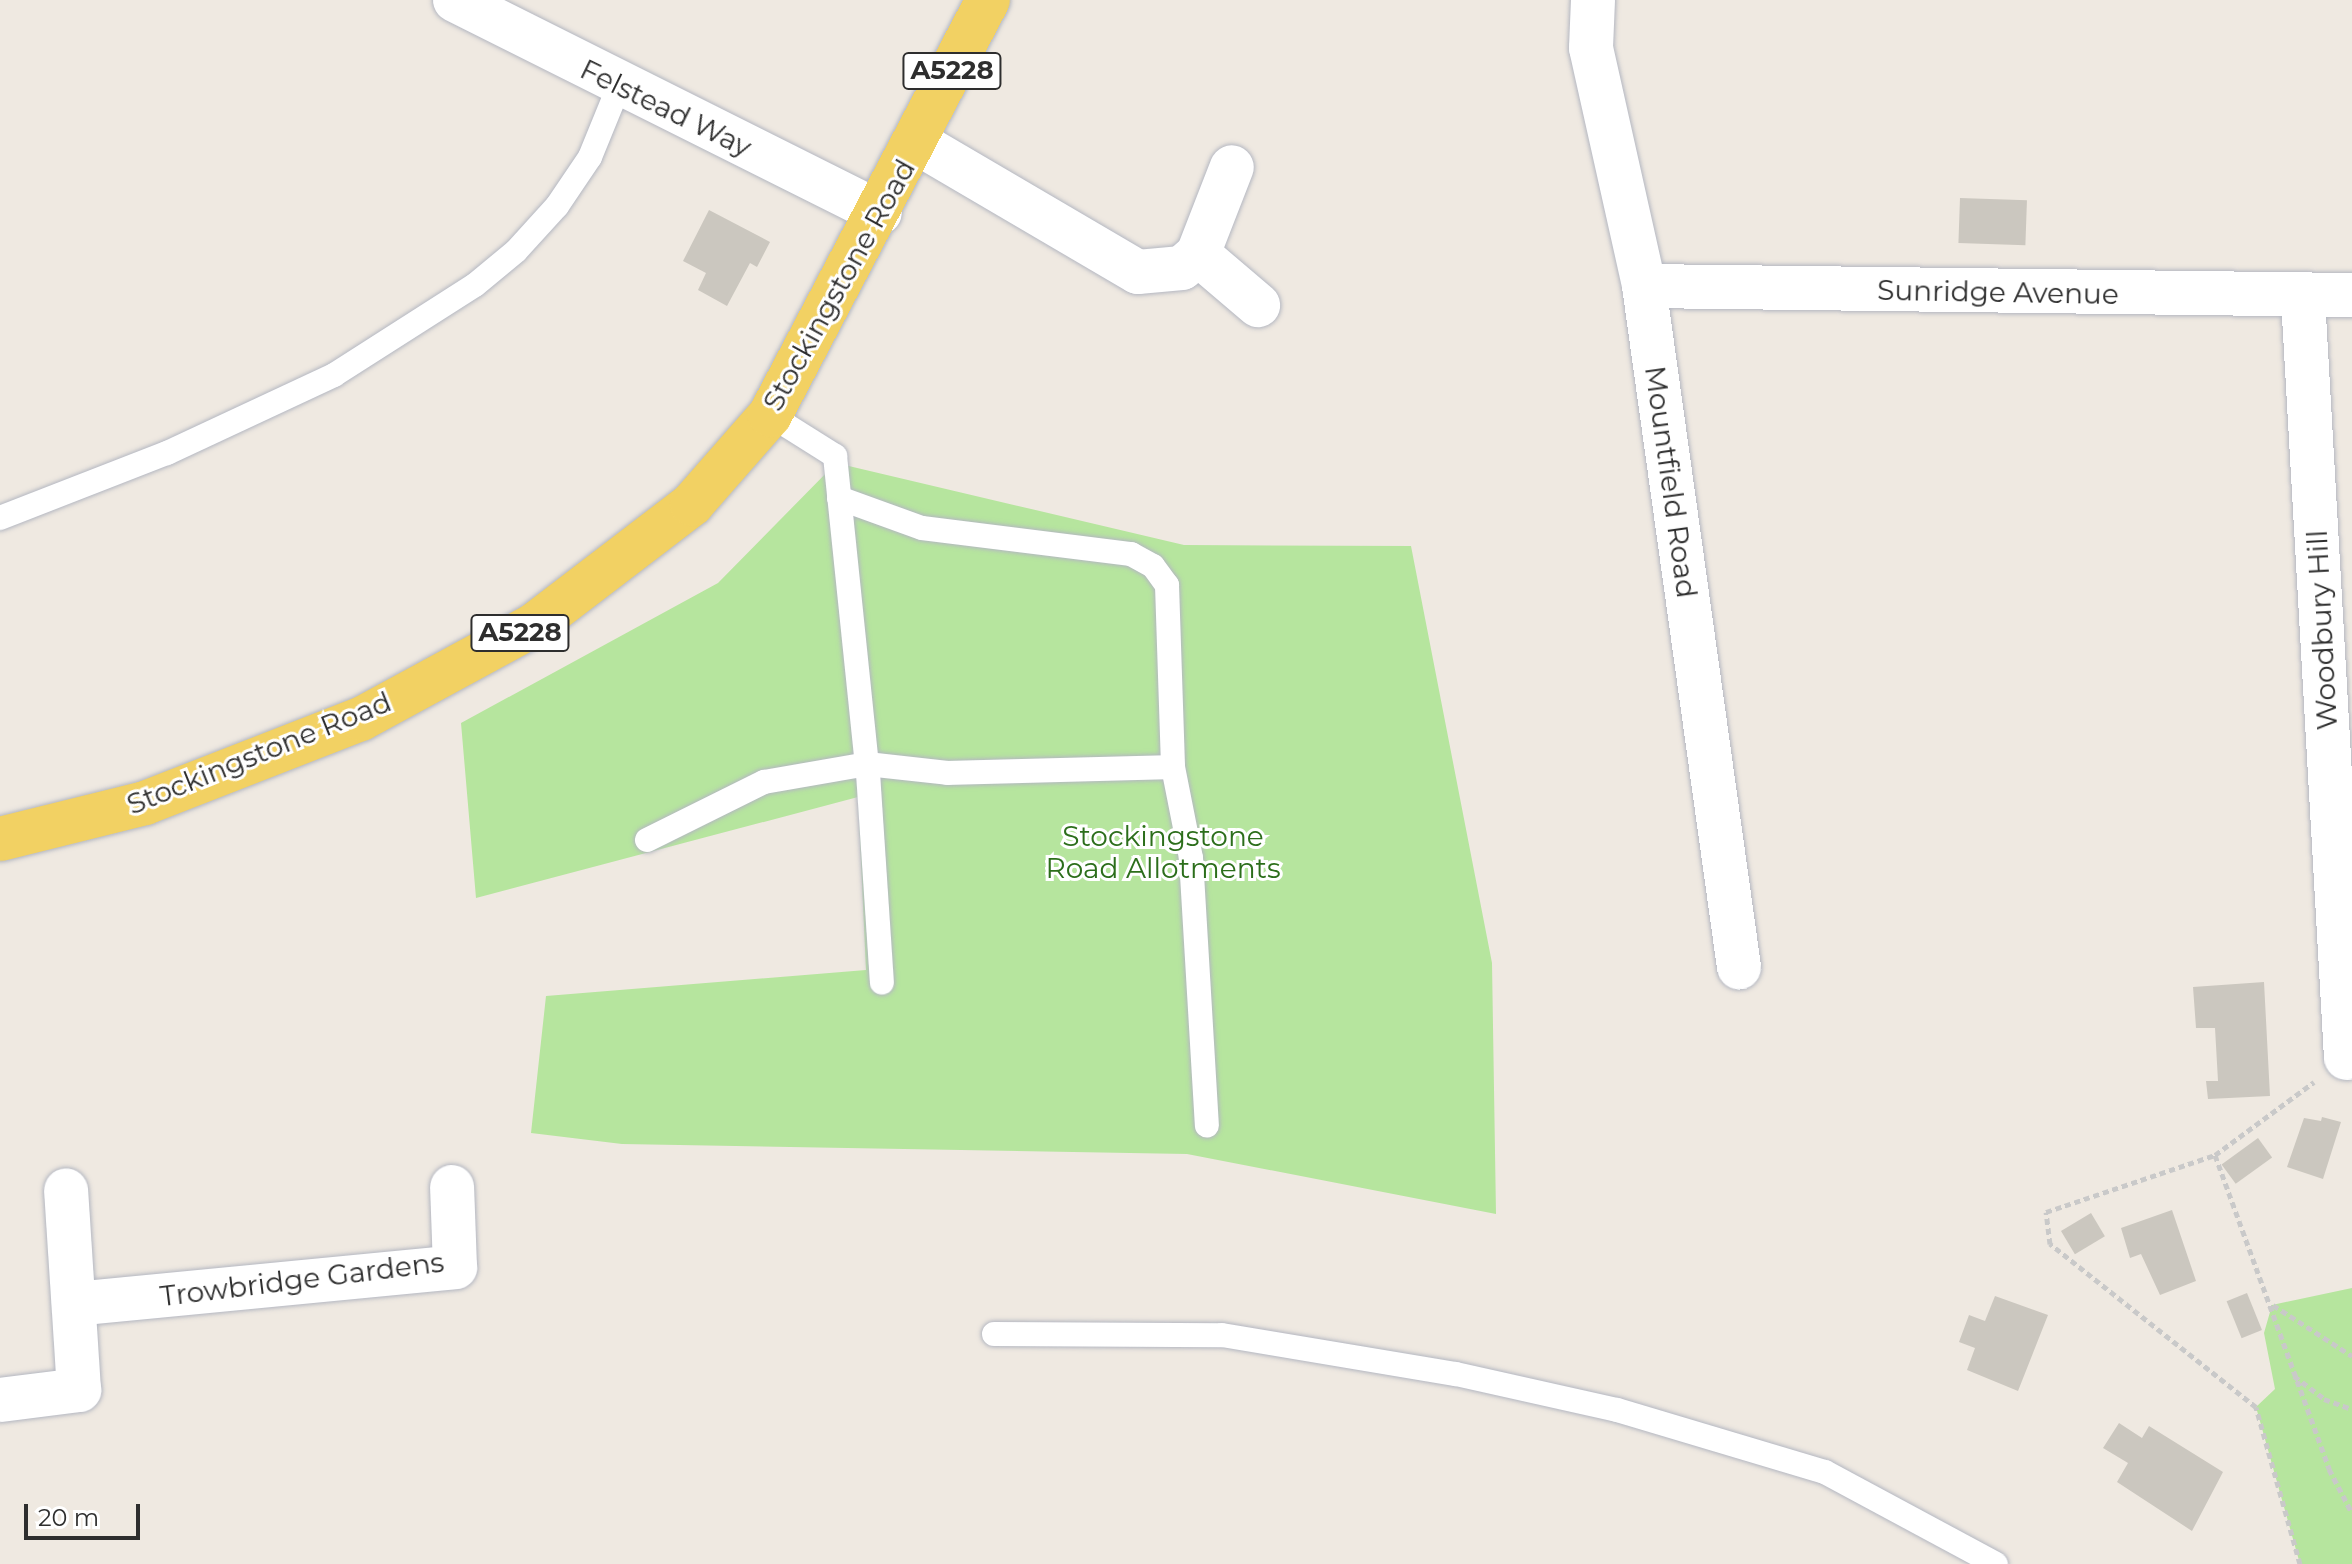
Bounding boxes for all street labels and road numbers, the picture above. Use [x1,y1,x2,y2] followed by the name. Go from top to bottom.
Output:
[902,49,1002,93] road number: A5228
[575,52,757,164] street label: Felstead Way
[756,154,922,416] street label: Stockingstone Road
[1877,273,2119,311] street label: Sunridge Avenue
[1638,364,1704,600] street label: Mountfield Road
[2300,529,2344,731] street label: Woodbury Hill
[470,611,570,655] road number: A5228
[122,685,396,821] street label: Stockingstone Road
[158,1245,446,1313] street label: Trowbridge Gardens

